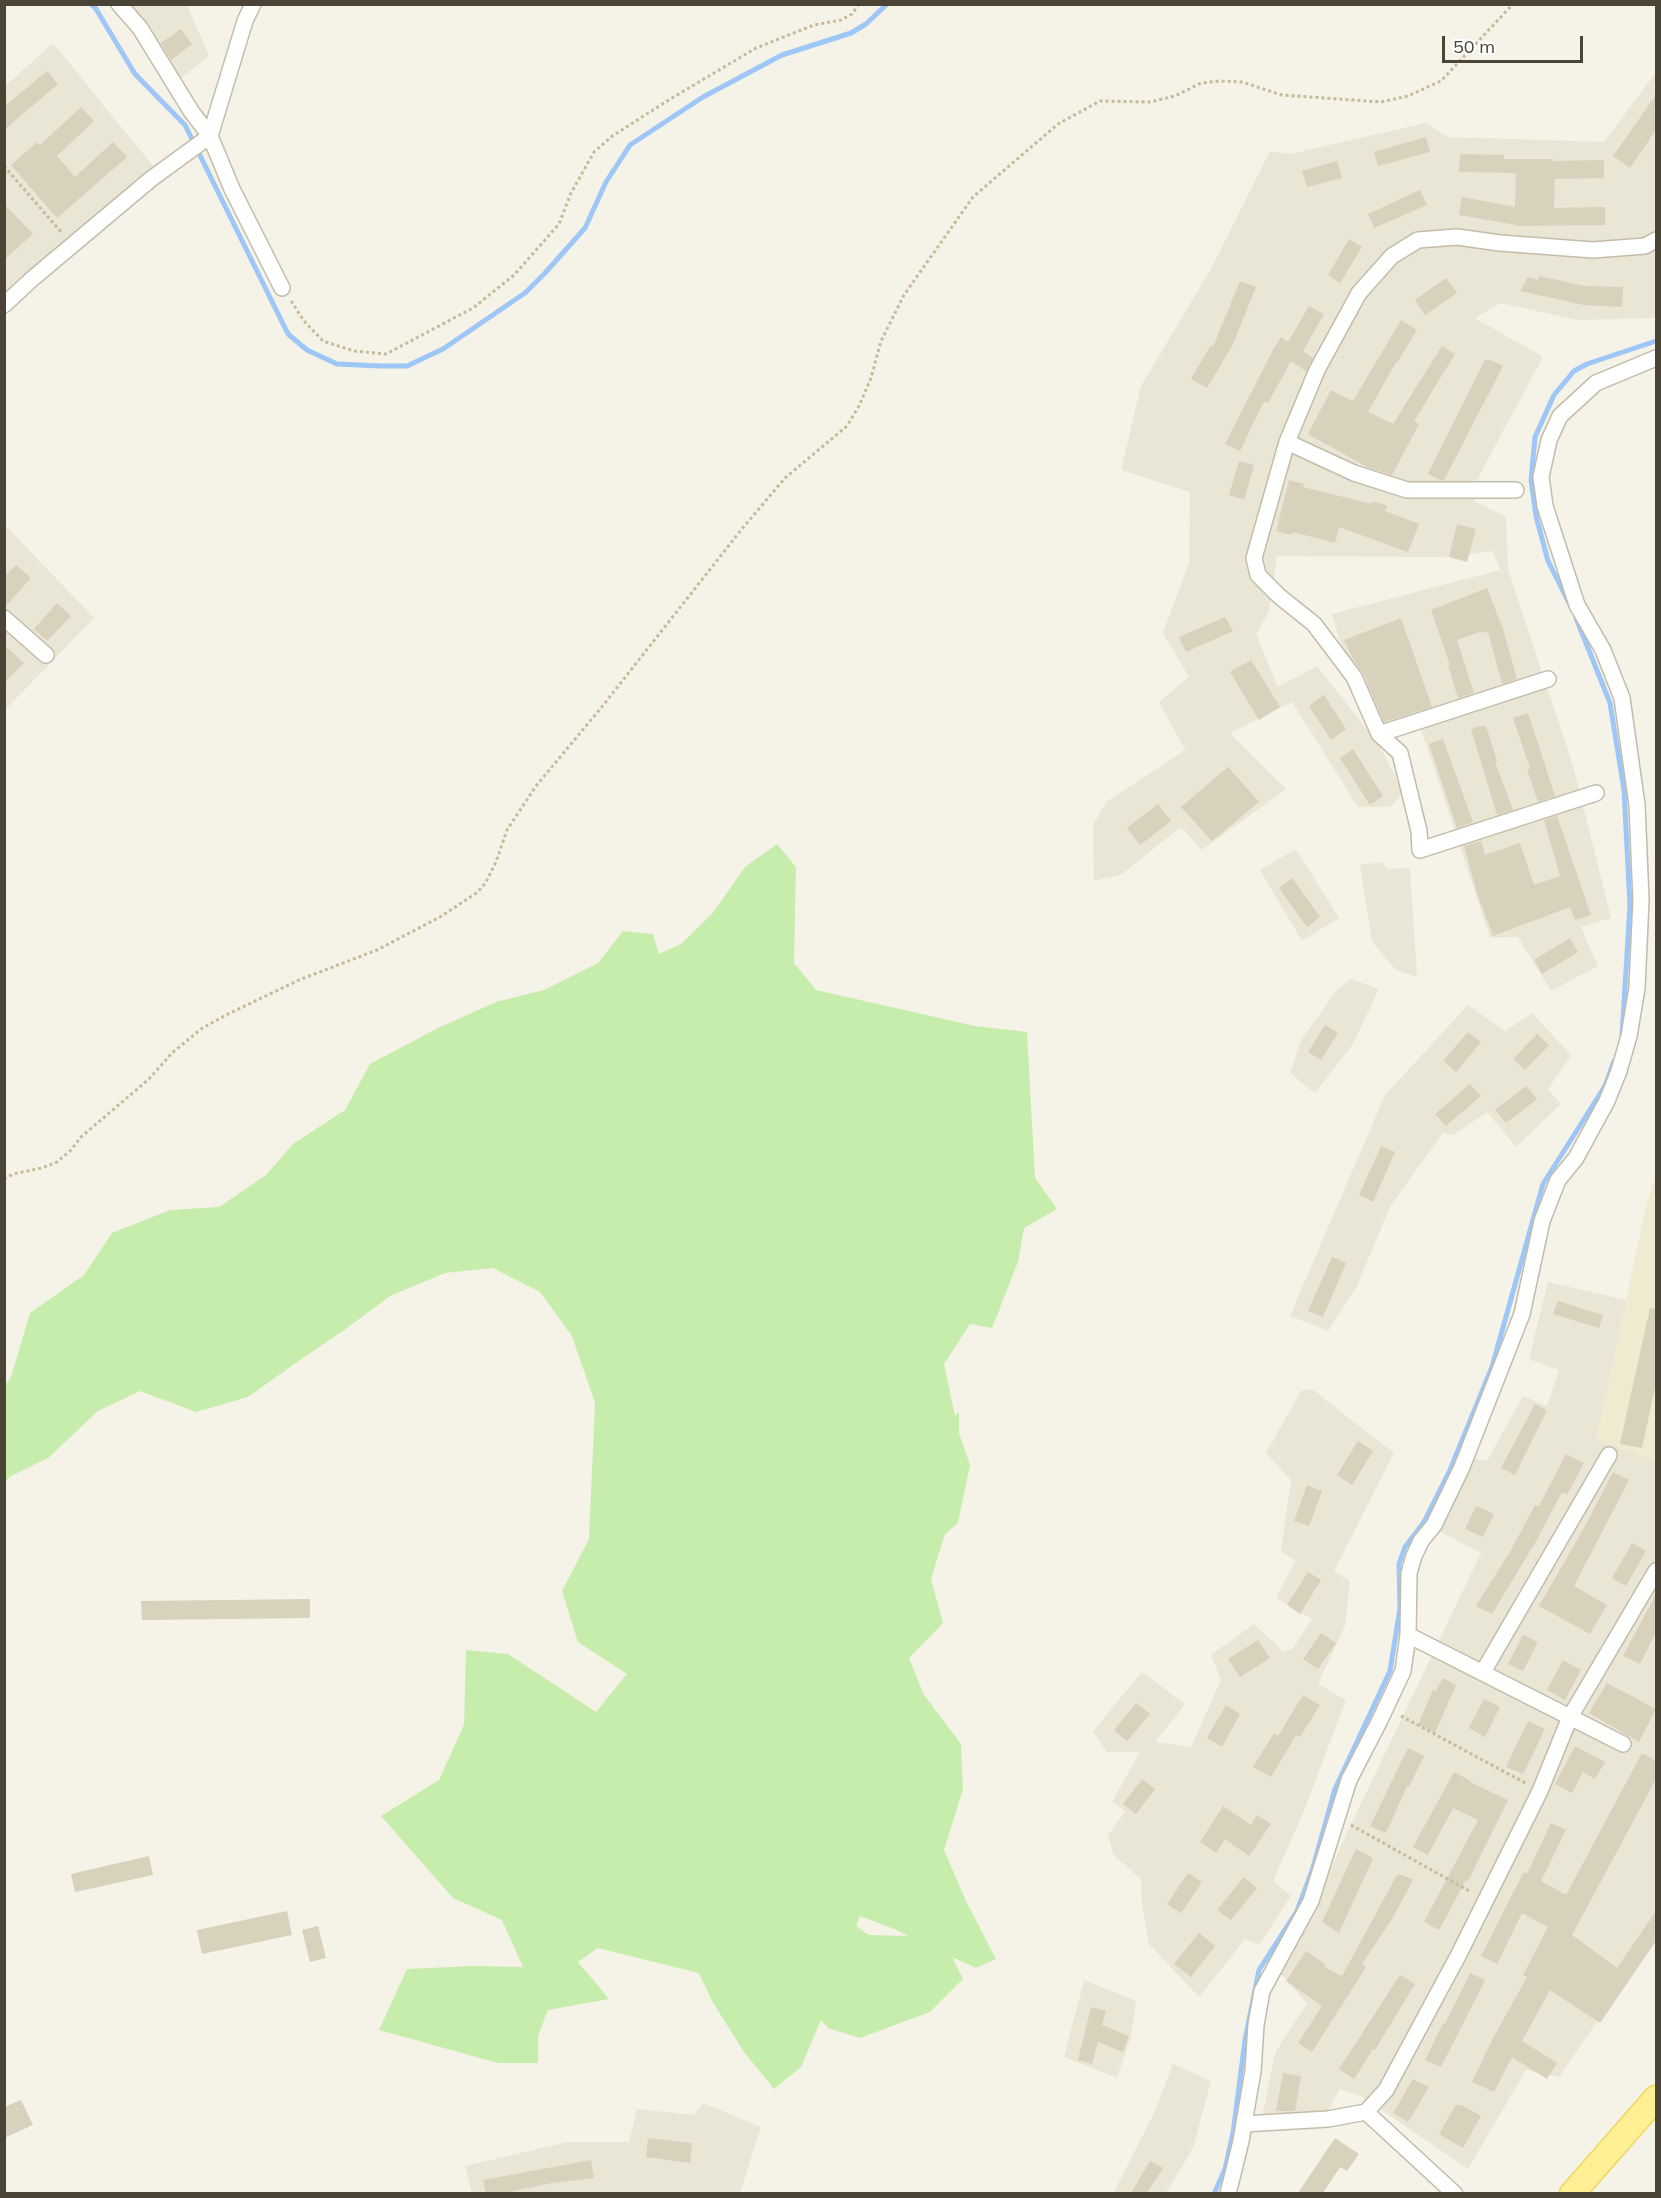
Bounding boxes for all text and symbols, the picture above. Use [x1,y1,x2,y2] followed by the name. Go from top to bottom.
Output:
[1445,24,1586,62] scale bar
[1453,35,1495,58] text: 50 m

